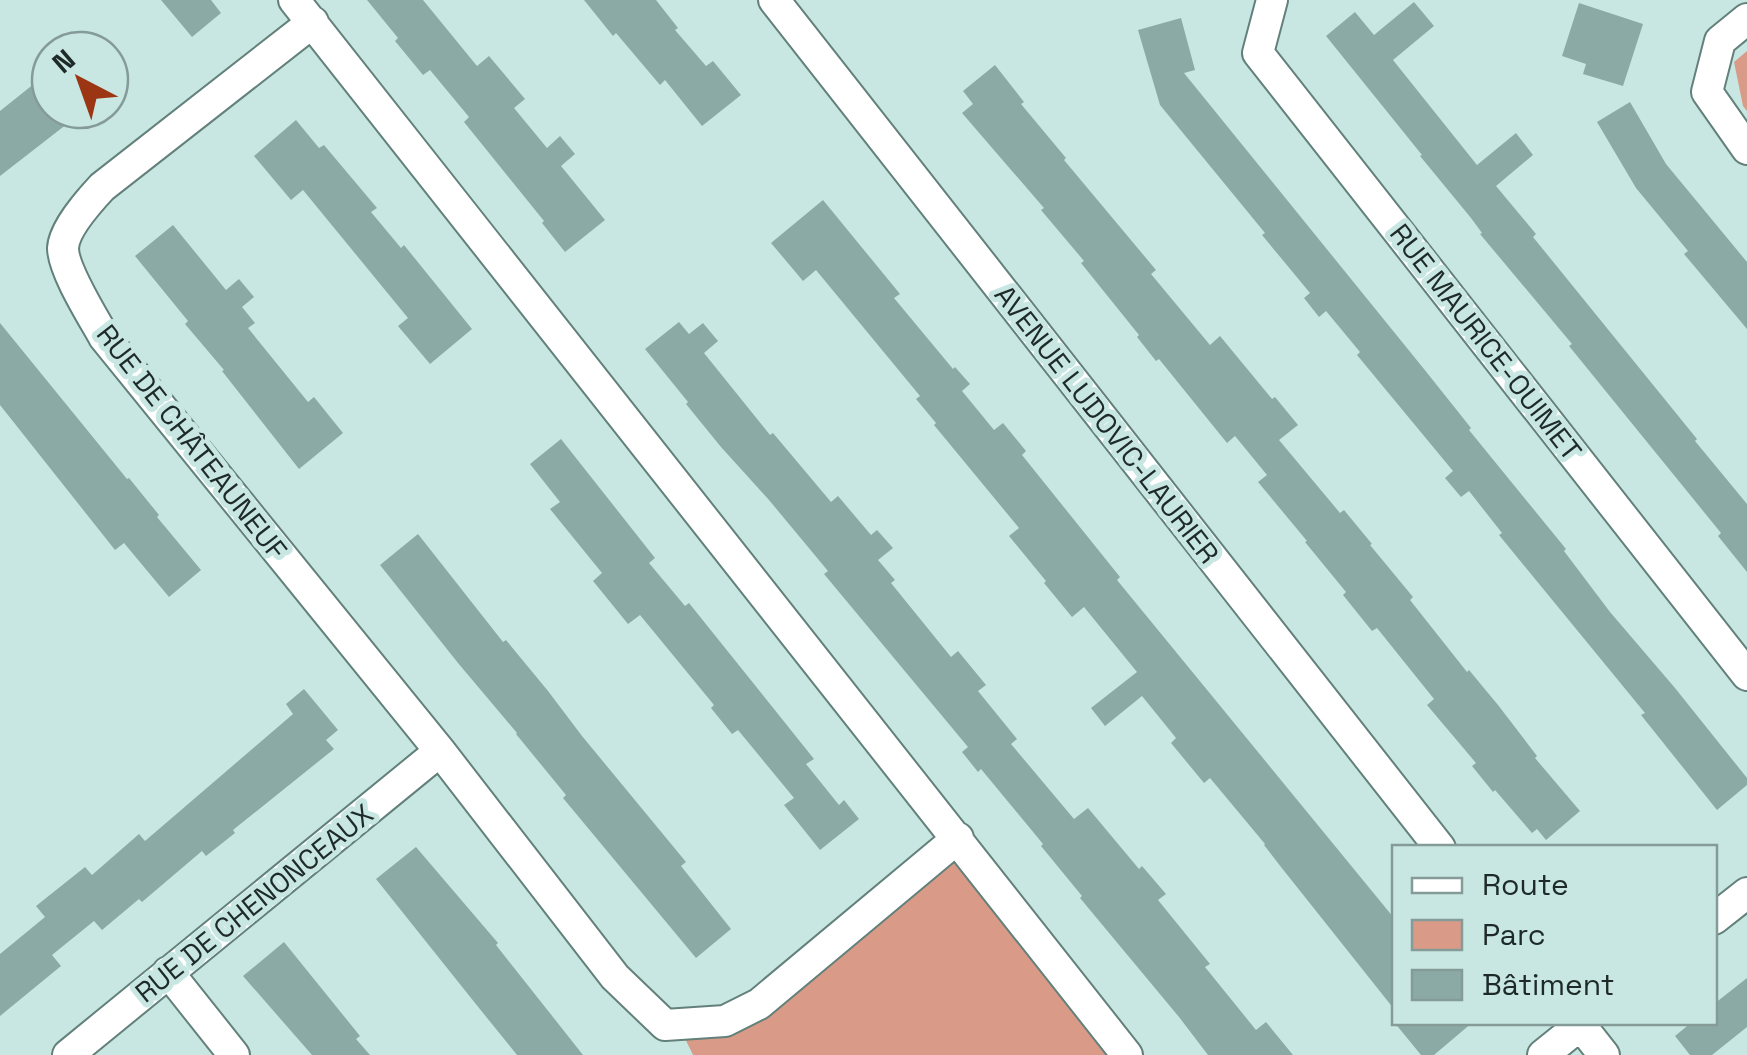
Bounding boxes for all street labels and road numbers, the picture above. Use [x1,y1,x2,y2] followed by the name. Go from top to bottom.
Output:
[1382,216,1590,468] street label: RUE MAURICE-OUIMET
[987,277,1227,571] street label: AVENUE LUDOVIC-LAURIER
[89,317,295,567] street label: RUE DE CHÂTEAUNEUF
[128,796,380,1010] street label: RUE DE CHENONCEAUX

